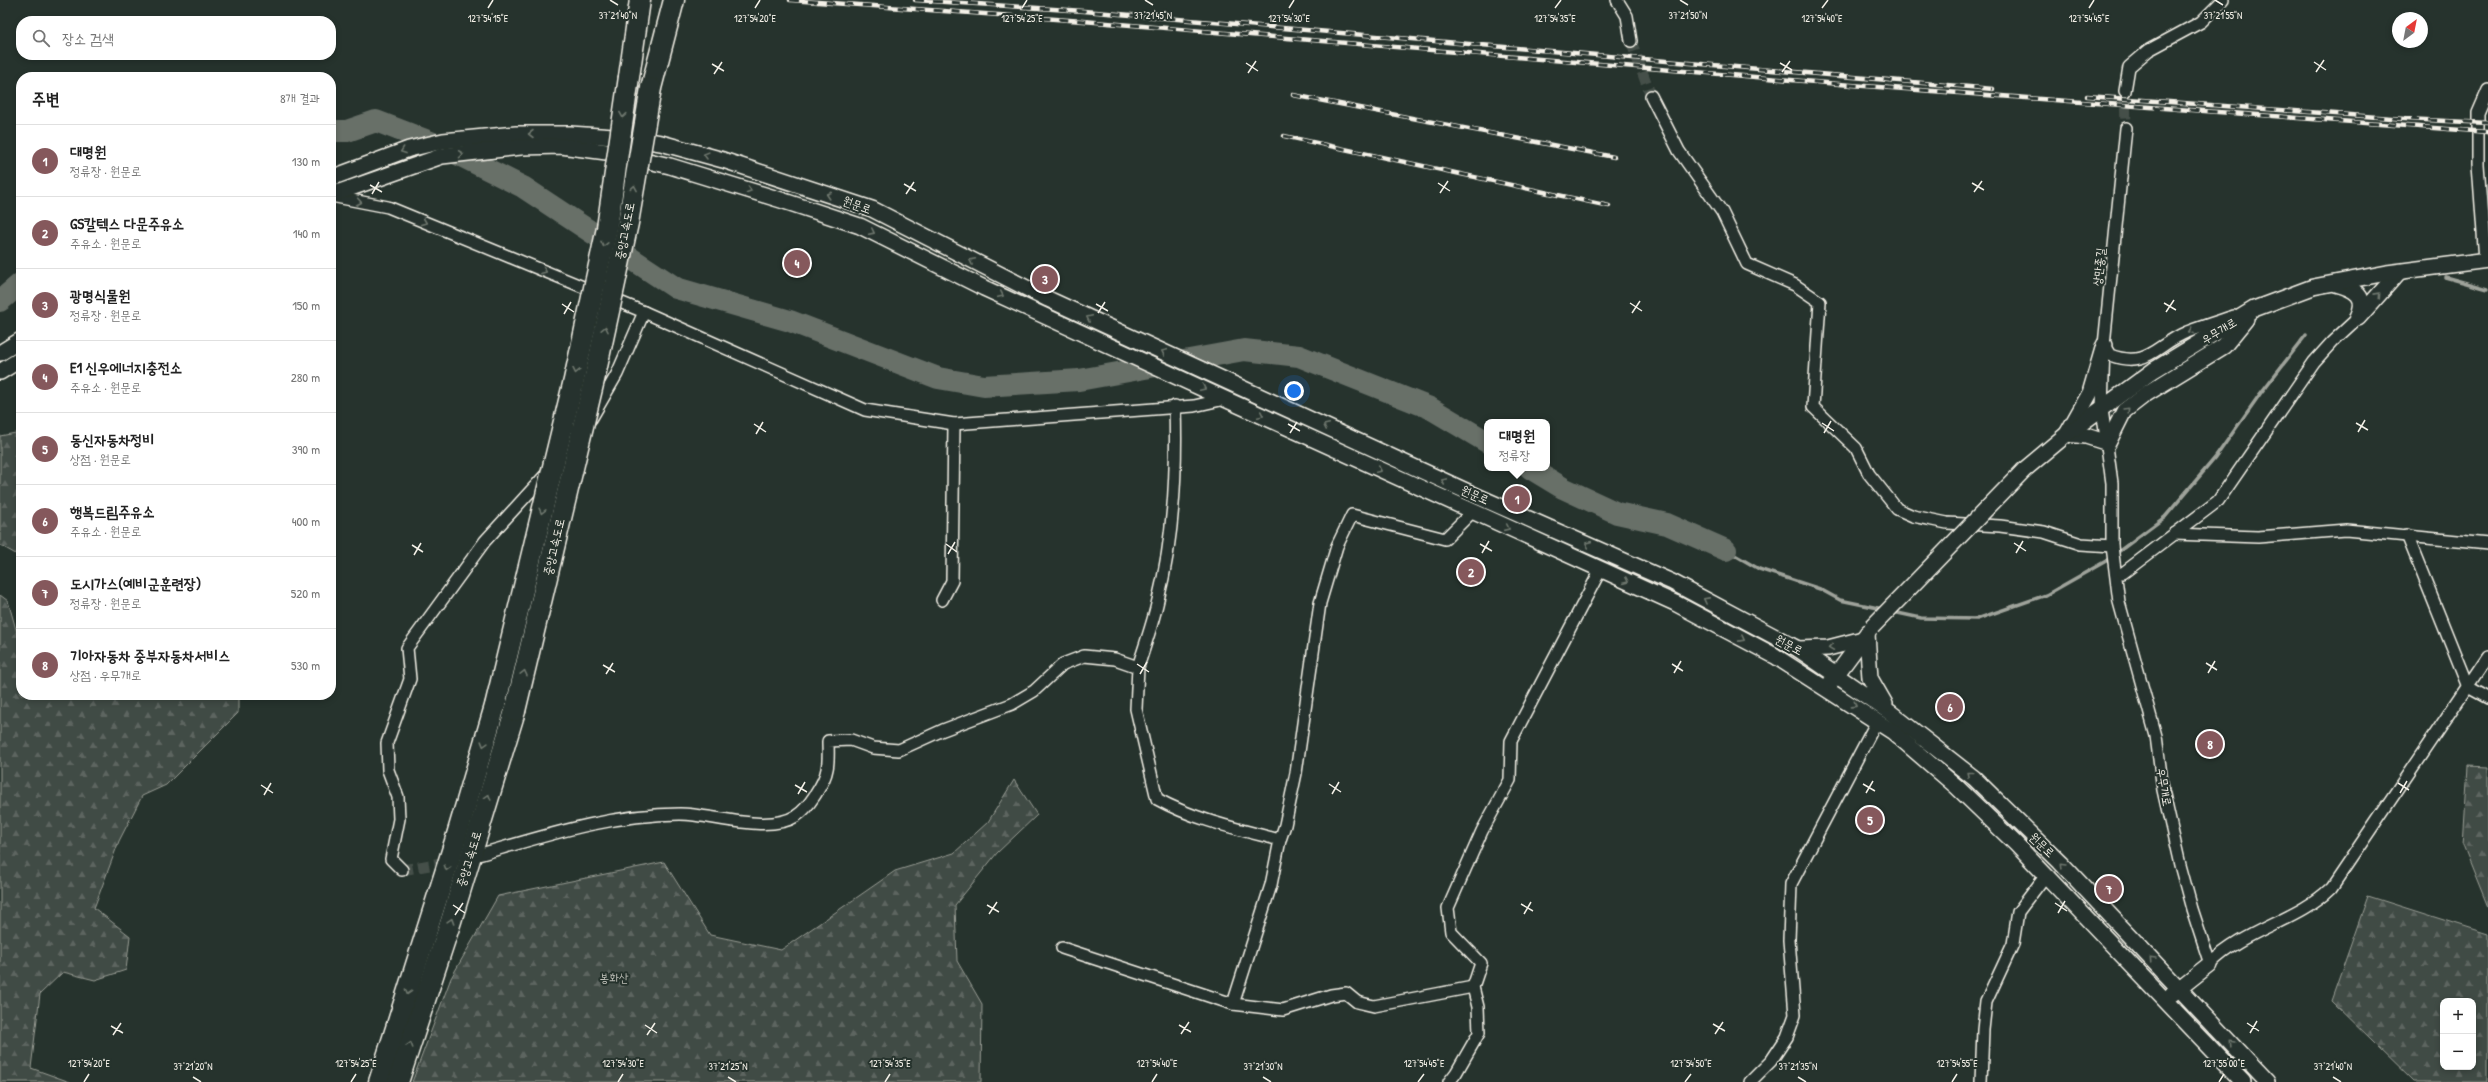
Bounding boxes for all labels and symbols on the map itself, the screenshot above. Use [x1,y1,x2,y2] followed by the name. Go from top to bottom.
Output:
[599,9,637,22] text: 37°21'40"N
[1134,9,1172,22] text: 37°21'45"N
[1669,9,1707,22] text: 37°21'50"N
[2204,9,2242,22] text: 37°21'55"N
[468,12,509,25] text: 127°54'15"E
[734,12,776,25] text: 127°54'20"E
[1001,12,1043,25] text: 127°54'25"E
[1268,12,1310,25] text: 127°54'30"E
[1534,12,1576,25] text: 127°54'35"E
[1802,12,1843,25] text: 127°54'40"E
[2069,12,2110,25] text: 127°54'45"E
[2392,12,2428,48] north arrow
[619,112,628,118] one-way arrow
[528,130,534,138] one-way arrow
[399,147,406,155] one-way arrow
[458,150,464,159] one-way arrow
[702,151,709,160] one-way arrow
[629,185,638,191] one-way arrow
[745,185,752,194] one-way arrow
[826,191,833,200] one-way arrow
[841,192,874,217] street label: 원문로
[356,197,363,205] one-way arrow
[611,201,638,261] street label: 중앙고속도로
[421,217,428,225] one-way arrow
[868,227,875,235] one-way arrow
[600,241,608,247] one-way arrow
[2088,247,2109,287] street label: 상만종길
[784,248,810,278] pin: 4
[969,258,977,266] one-way arrow
[1032,264,1058,294] pin: 3
[540,266,548,274] one-way arrow
[997,290,1005,298] one-way arrow
[2373,292,2381,300] one-way arrow
[2198,313,2240,348] street label: 우무개로
[1086,315,1094,323] one-way arrow
[601,326,609,332] one-way arrow
[2188,326,2195,335] one-way arrow
[1161,349,1169,357] one-way arrow
[573,368,581,374] one-way arrow
[1284,381,1304,401] your location
[1198,383,1206,391] one-way arrow
[2122,407,2130,414] one-way arrow
[1257,411,1264,419] one-way arrow
[1322,423,1330,431] one-way arrow
[1374,465,1382,473] one-way arrow
[1440,478,1448,486] one-way arrow
[1459,481,1492,508] street label: 원문로
[1504,484,1530,514] pin: 1
[539,508,547,514] one-way arrow
[539,517,568,577] street label: 중앙고속도로
[1503,523,1511,531] one-way arrow
[1585,541,1592,549] one-way arrow
[1458,557,1484,587] pin: 2
[1622,576,1629,584] one-way arrow
[1702,598,1710,605] one-way arrow
[1772,630,1806,659] street label: 원문로
[1738,634,1745,641] one-way arrow
[1828,642,1834,651] one-way arrow
[519,670,527,677] one-way arrow
[1937,692,1963,722] pin: 6
[1850,700,1857,708] one-way arrow
[2197,729,2223,759] pin: 8
[480,740,489,747] one-way arrow
[2153,766,2176,807] street label: 우무개로
[1967,772,1974,779] one-way arrow
[483,794,492,801] one-way arrow
[1857,805,1883,835] pin: 5
[2026,828,2059,861] street label: 원문로
[452,829,485,889] street label: 중앙고속도로
[2060,862,2068,870] one-way arrow
[443,865,452,872] one-way arrow
[2096,874,2122,904] pin: 7
[446,918,454,925] one-way arrow
[2149,956,2157,964] one-way arrow
[600,969,629,986] park label: 봉화산
[404,989,413,996] one-way arrow
[2229,1040,2236,1048] one-way arrow
[405,1041,414,1048] one-way arrow
[68,1057,110,1070] text: 127°54'20"E
[335,1057,377,1070] text: 127°54'25"E
[602,1057,644,1070] text: 127°54'30"E
[869,1057,911,1070] text: 127°54'35"E
[1137,1057,1178,1070] text: 127°54'40"E
[1404,1057,1445,1070] text: 127°54'45"E
[1670,1057,1712,1070] text: 127°54'50"E
[1936,1057,1978,1070] text: 127°54'55"E
[2203,1057,2246,1070] text: 127°55'00"E
[173,1060,213,1073] text: 37°21'20"N
[709,1060,747,1073] text: 37°21'25"N
[1243,1060,1283,1073] text: 37°21'30"N
[1779,1060,1817,1073] text: 37°21'35"N
[2314,1060,2352,1073] text: 37°21'40"N

